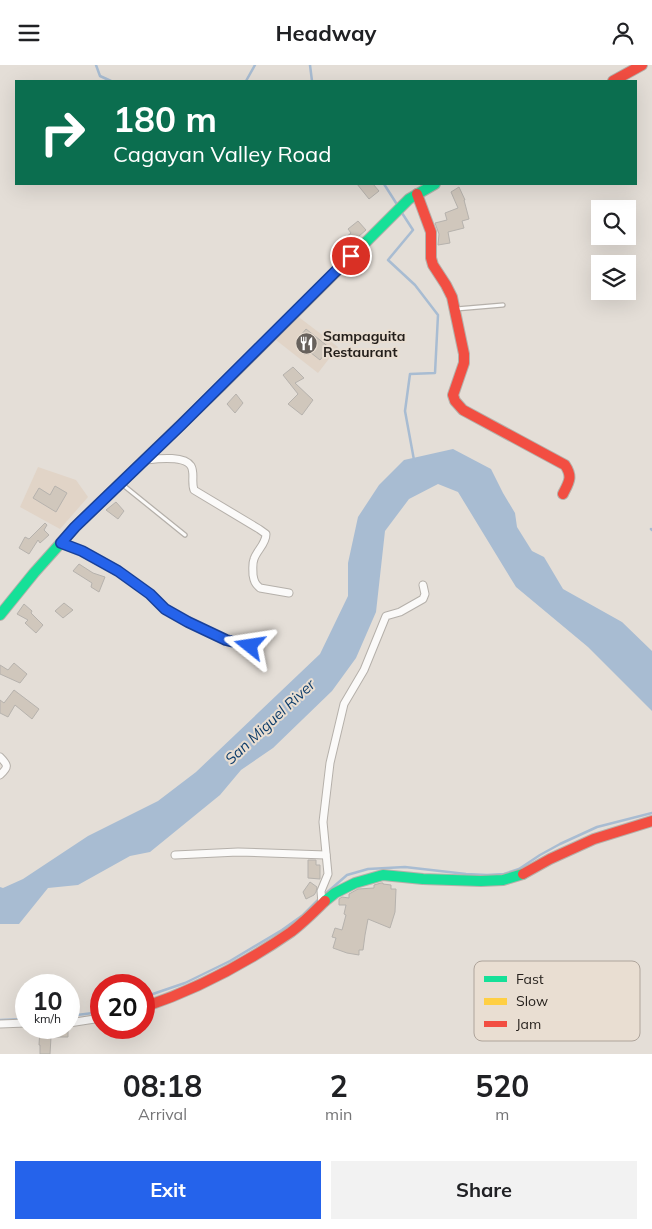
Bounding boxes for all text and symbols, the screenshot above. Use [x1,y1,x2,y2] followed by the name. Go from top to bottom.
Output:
[15,19,43,47] icon: menu
[275,19,377,47] text: Headway
[609,19,637,47] icon: person
[113,97,217,141] text: 180 m
[30,100,95,165] icon: right
[113,140,332,168] text: Cagayan Valley Road
[591,200,636,300] map controls
[591,200,636,245] button: search
[330,235,372,277] pin
[337,242,365,270] icon: arrive
[591,255,636,300] button: layers
[323,327,405,361] place label: Sampaguita Restaurant
[295,332,319,356] restaurant icon: Sampaguita Restaurant
[223,619,275,671] position arrow
[221,675,319,768] water label: San Miguel River
[474,961,640,1041] legend
[516,970,544,988] text: Fast
[90,974,155,1039] speed limit sign: 20
[32,985,63,1016] text: 10
[516,992,548,1010] text: Slow
[34,1011,61,1026] text: km/h
[516,1015,541,1033] text: Jam
[123,1067,202,1105] text: 08:18
[330,1067,348,1105] text: 2
[475,1067,529,1105] text: 520
[138,1104,187,1124] text: Arrival
[325,1104,352,1124] text: min
[495,1104,509,1124] text: m
[15,1161,321,1219] button: Exit
[331,1161,637,1219] button: Share

